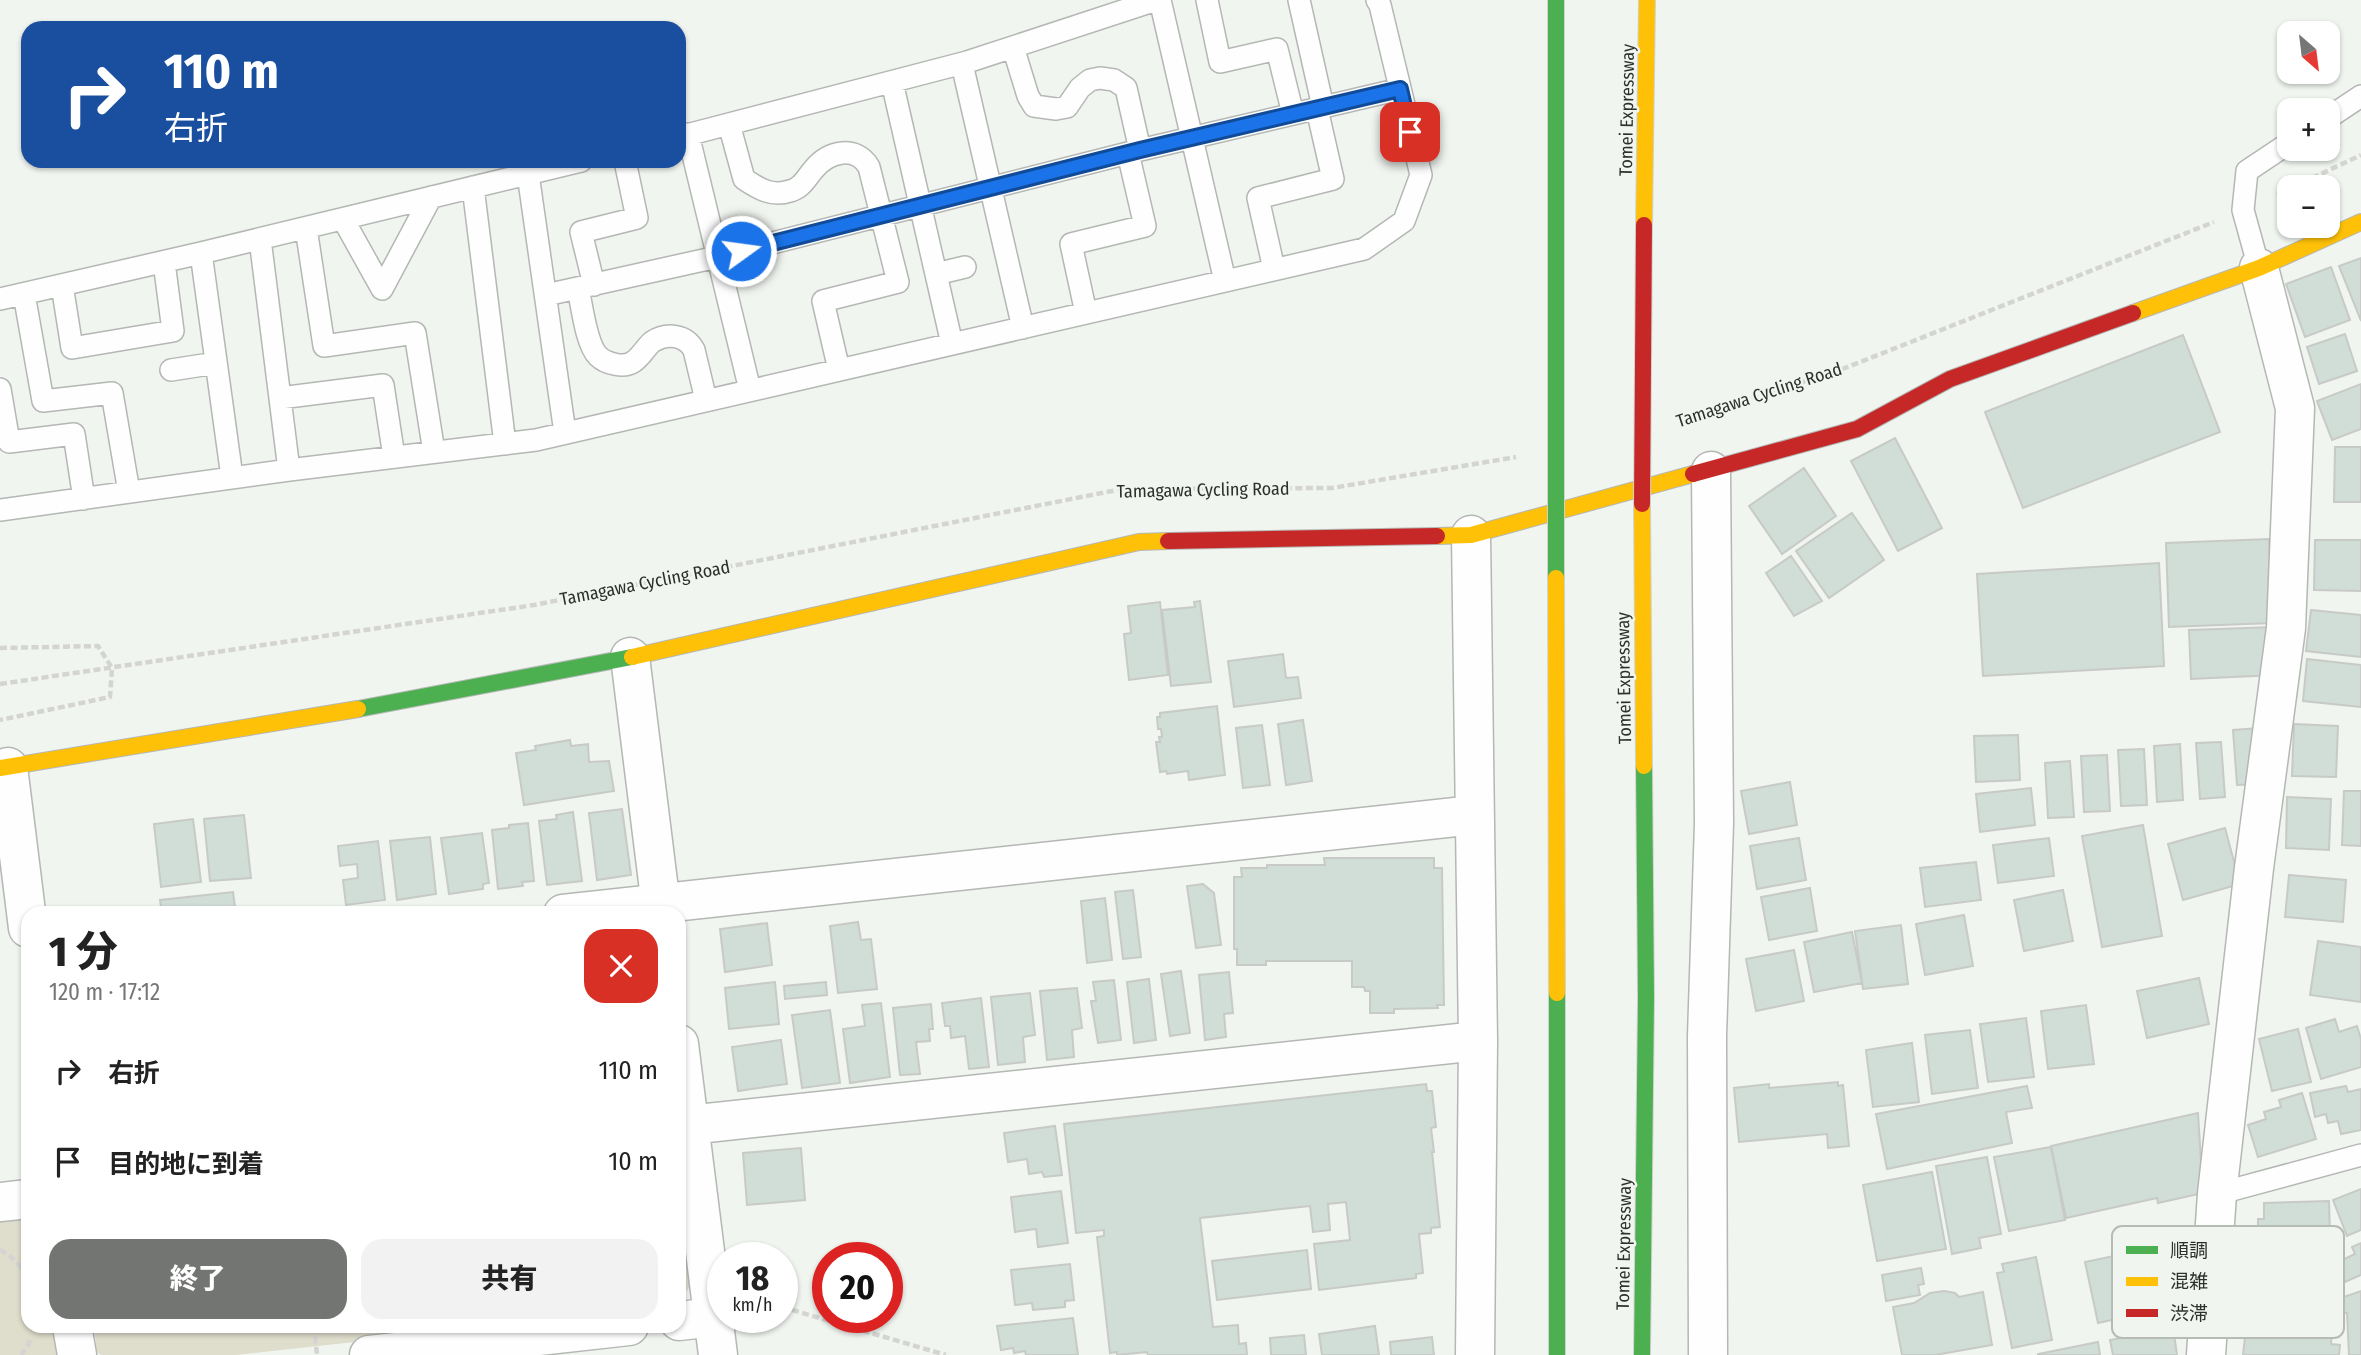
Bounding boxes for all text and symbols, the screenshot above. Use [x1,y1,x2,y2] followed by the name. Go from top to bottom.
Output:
[2277,21,2340,84] north arrow
[2277,21,2340,238] map controls
[164,42,279,101] text: 110 m
[1615,44,1639,176] street label: Tomei Expressway
[49,49,140,140] icon: right
[2277,98,2340,161] button: +
[1380,102,1440,162] pin
[164,109,228,147] text: 右折
[1391,113,1429,151] icon: arrive
[2277,175,2340,238] button: −
[704,214,778,288] position arrow
[1673,358,1845,432] street label: Tamagawa Cycling Road
[1116,477,1290,503] street label: Tamagawa Cycling Road
[558,556,732,610] street label: Tamagawa Cycling Road
[1612,612,1636,744] street label: Tomei Expressway
[49,927,118,977] text: 1 分
[584,929,658,1003] button: close
[49,978,160,1006] text: 120 m · 17:12
[49,1052,87,1090] icon: right
[598,1055,658,1086] text: 110 m
[108,1058,160,1089] text: 右折
[49,1143,87,1181] icon: arrive
[608,1146,658,1177] text: 10 m
[108,1149,264,1180] text: 目的地に到着
[1612,1178,1636,1310] street label: Tomei Expressway
[2112,1226,2344,1338] legend
[49,1239,347,1319] button: 終了
[361,1239,658,1319] button: 共有
[2170,1239,2208,1262] text: 順調
[812,1242,903,1333] speed limit sign: 20
[736,1257,769,1299] text: 18
[2170,1270,2208,1293] text: 混雑
[732,1294,773,1316] text: km/h
[2170,1302,2208,1325] text: 渋滞

